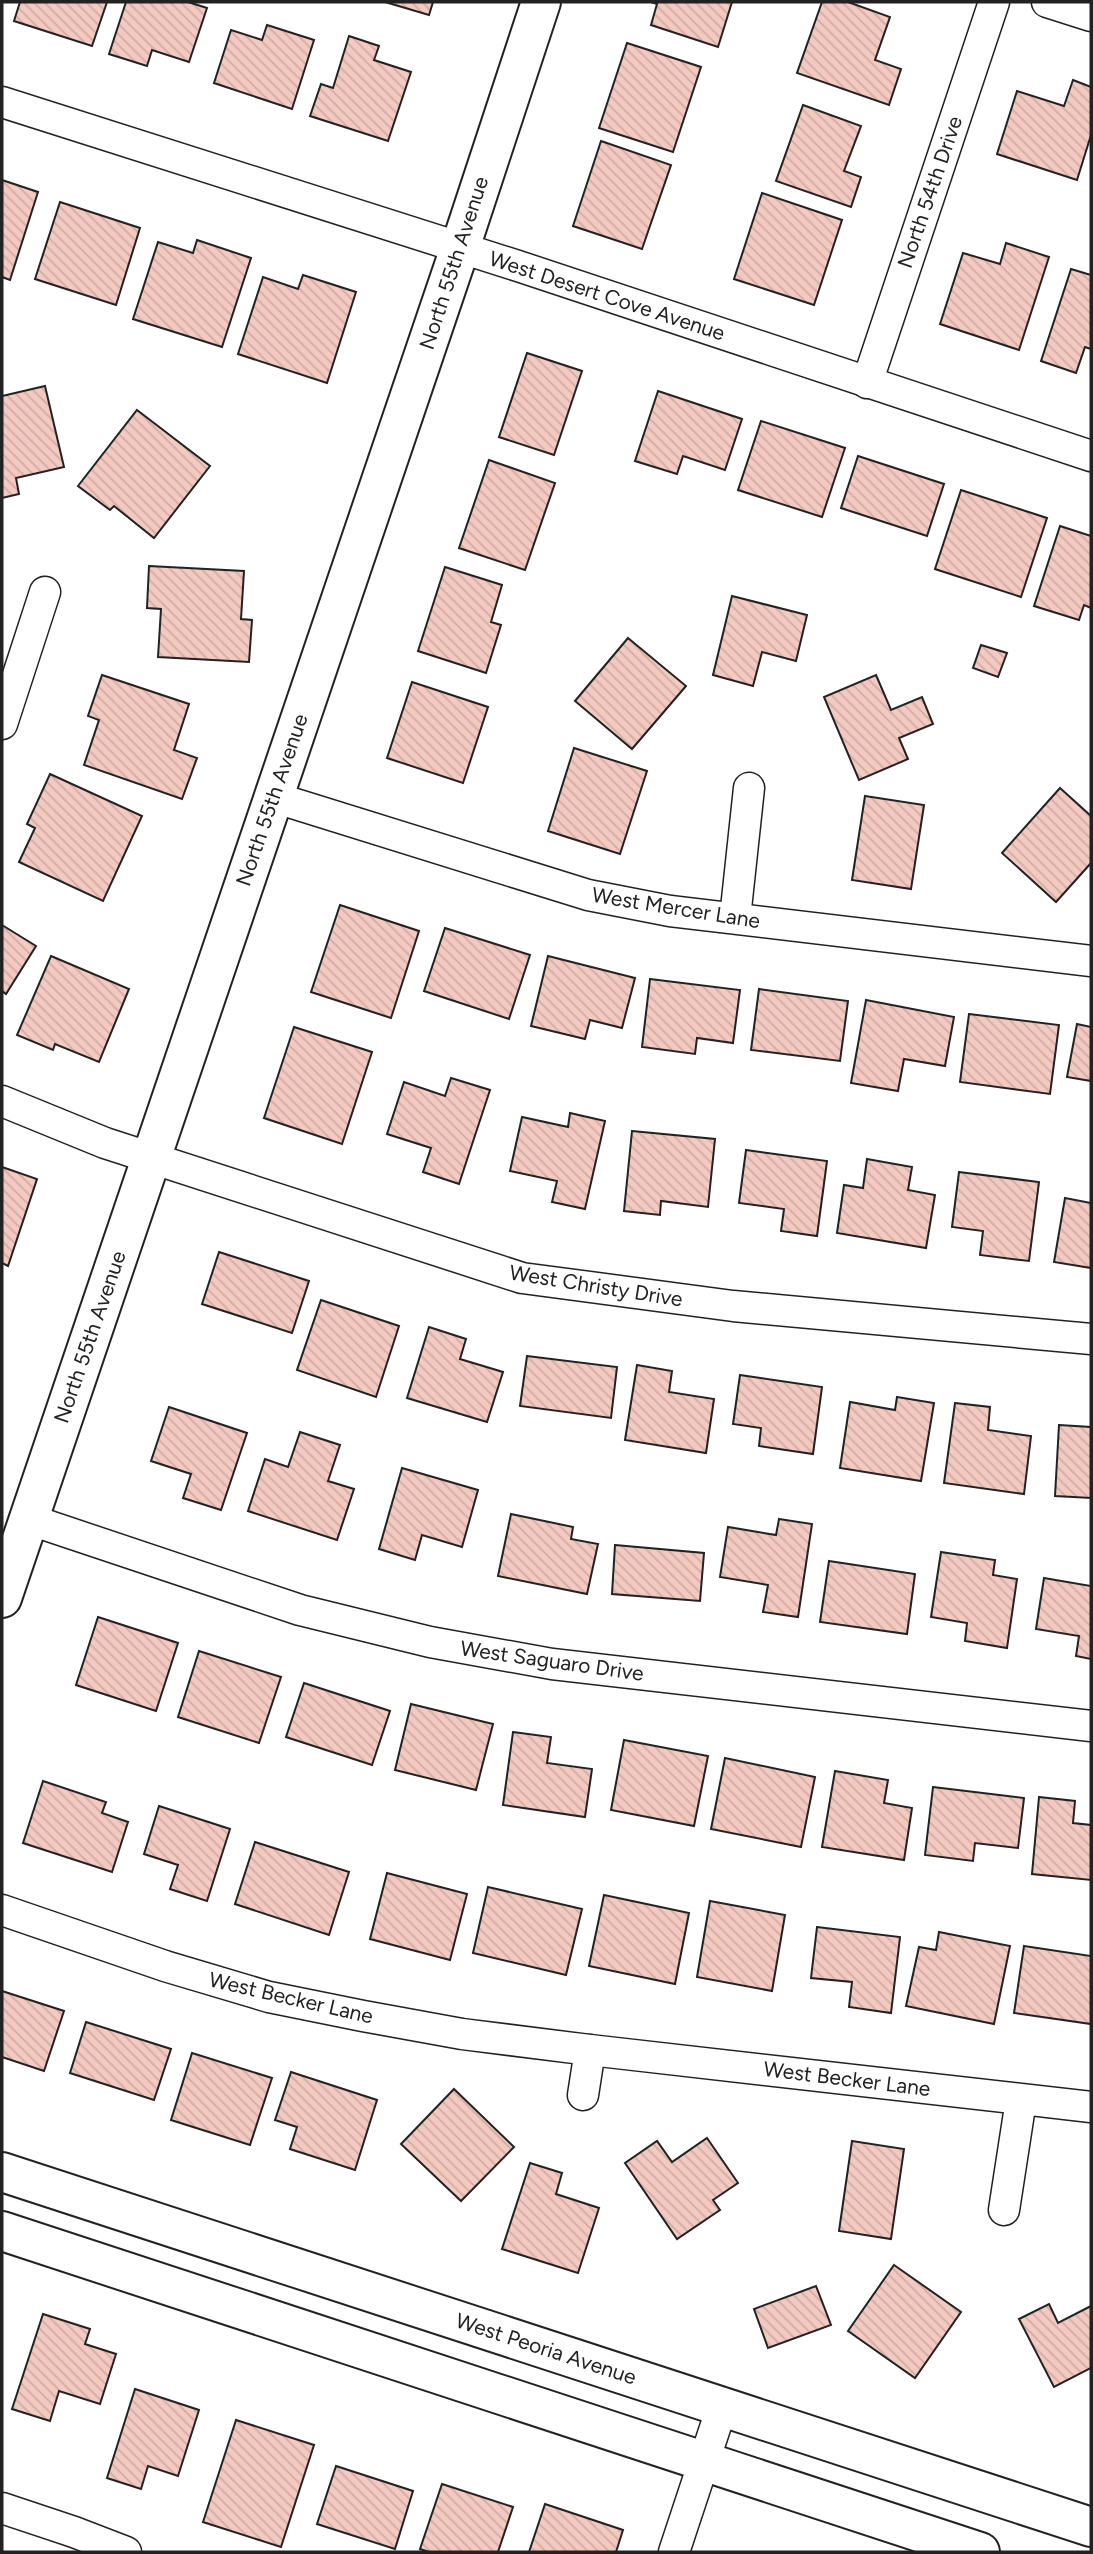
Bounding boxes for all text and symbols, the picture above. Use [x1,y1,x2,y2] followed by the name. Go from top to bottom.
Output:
[892,113,967,271] street label: North 54th Drive
[414,173,493,352] street label: North 55th Avenue
[486,246,728,345] street label: West Desert Cove Avenue
[230,710,313,889] street label: North 55th Avenue
[590,882,762,933] street label: West Mercer Lane
[48,1247,131,1426] street label: North 55th Avenue
[508,1259,684,1312] street label: West Christy Drive
[459,1635,645,1686] street label: West Saguaro Drive
[207,1966,376,2029] street label: West Becker Lane
[762,2056,932,2101] street label: West Becker Lane
[453,2308,639,2389] street label: West Peoria Avenue

